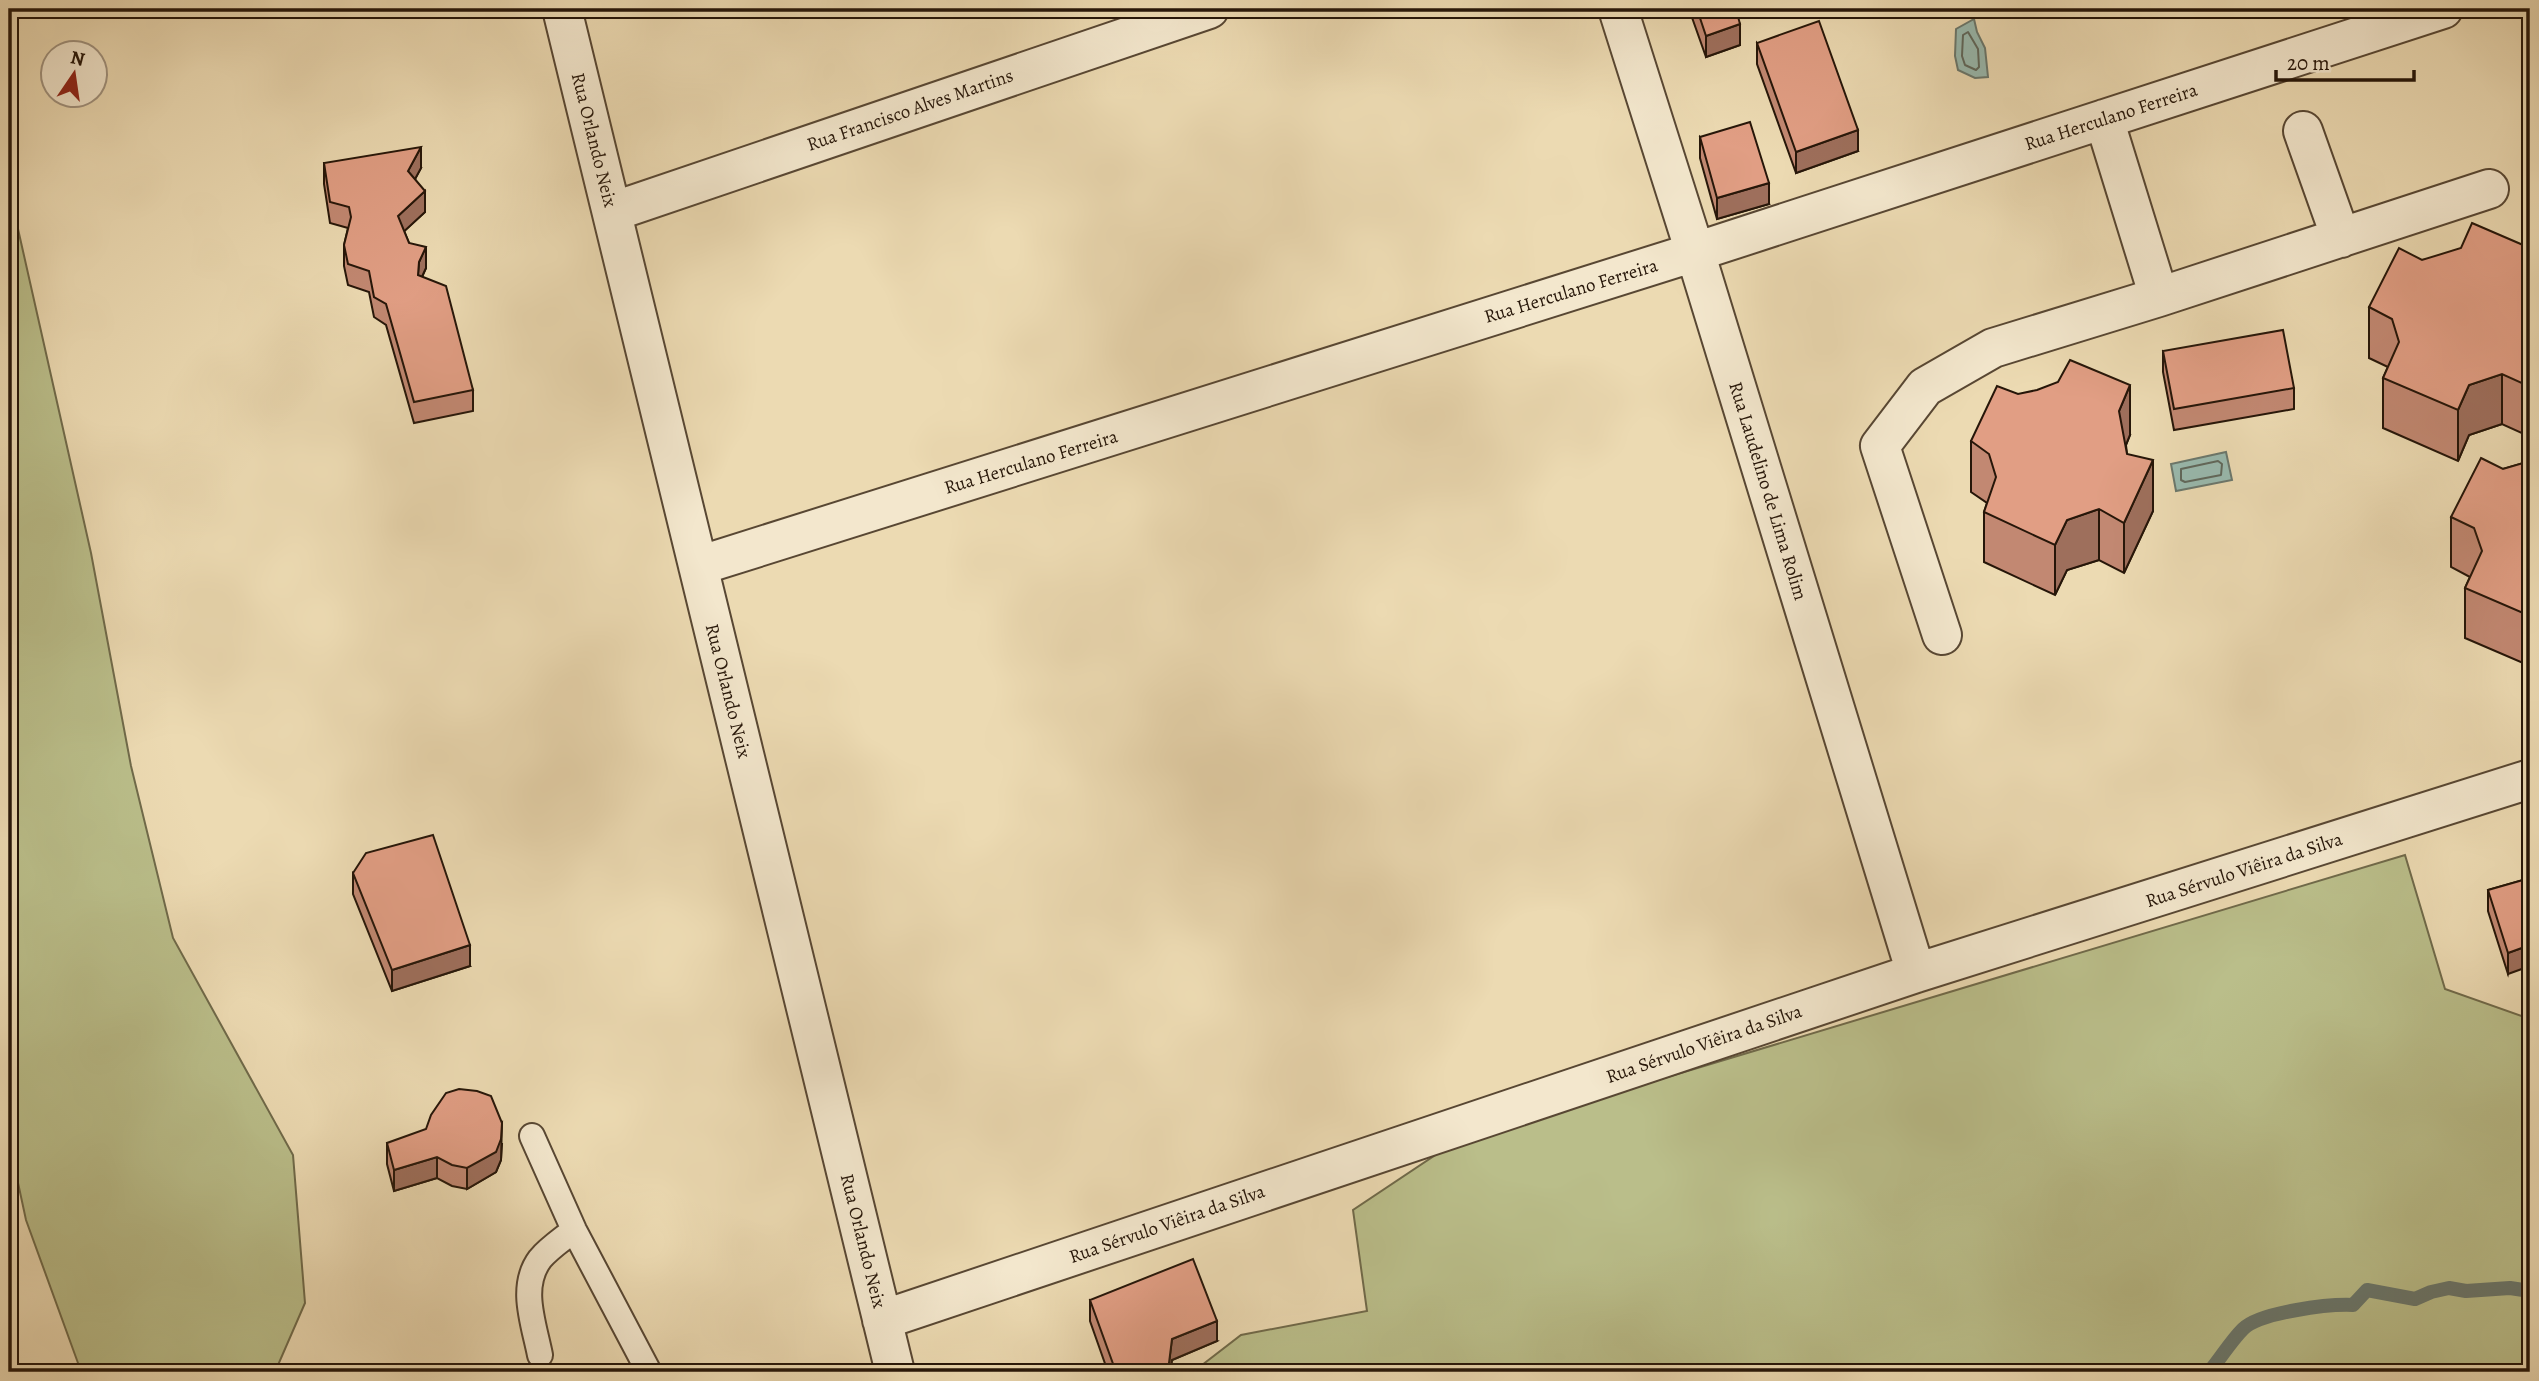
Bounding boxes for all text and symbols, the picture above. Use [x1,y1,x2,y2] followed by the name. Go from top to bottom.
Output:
[38,38,108,108] north arrow
[2276,38,2415,82] scale bar
[68,44,87,73] text: N
[2287,49,2330,77] text: 20 m
[803,62,1017,158] street label: Rua Francisco Alves Martins
[565,70,623,210] street label: Rua Orlando Neix
[2021,77,2201,157] street label: Rua Herculano Ferreira
[1481,252,1661,330] street label: Rua Herculano Ferreira
[1722,379,1814,604] street label: Rua Laudelino de Lima Rolim
[941,423,1121,501] street label: Rua Herculano Ferreira
[699,621,757,761] street label: Rua Orlando Neix
[2142,826,2346,914] street label: Rua Sérvulo Viêira da Silva
[1602,998,1806,1090] street label: Rua Sérvulo Viêira da Silva
[834,1171,892,1311] street label: Rua Orlando Neix
[1065,1178,1269,1270] street label: Rua Sérvulo Viêira da Silva

